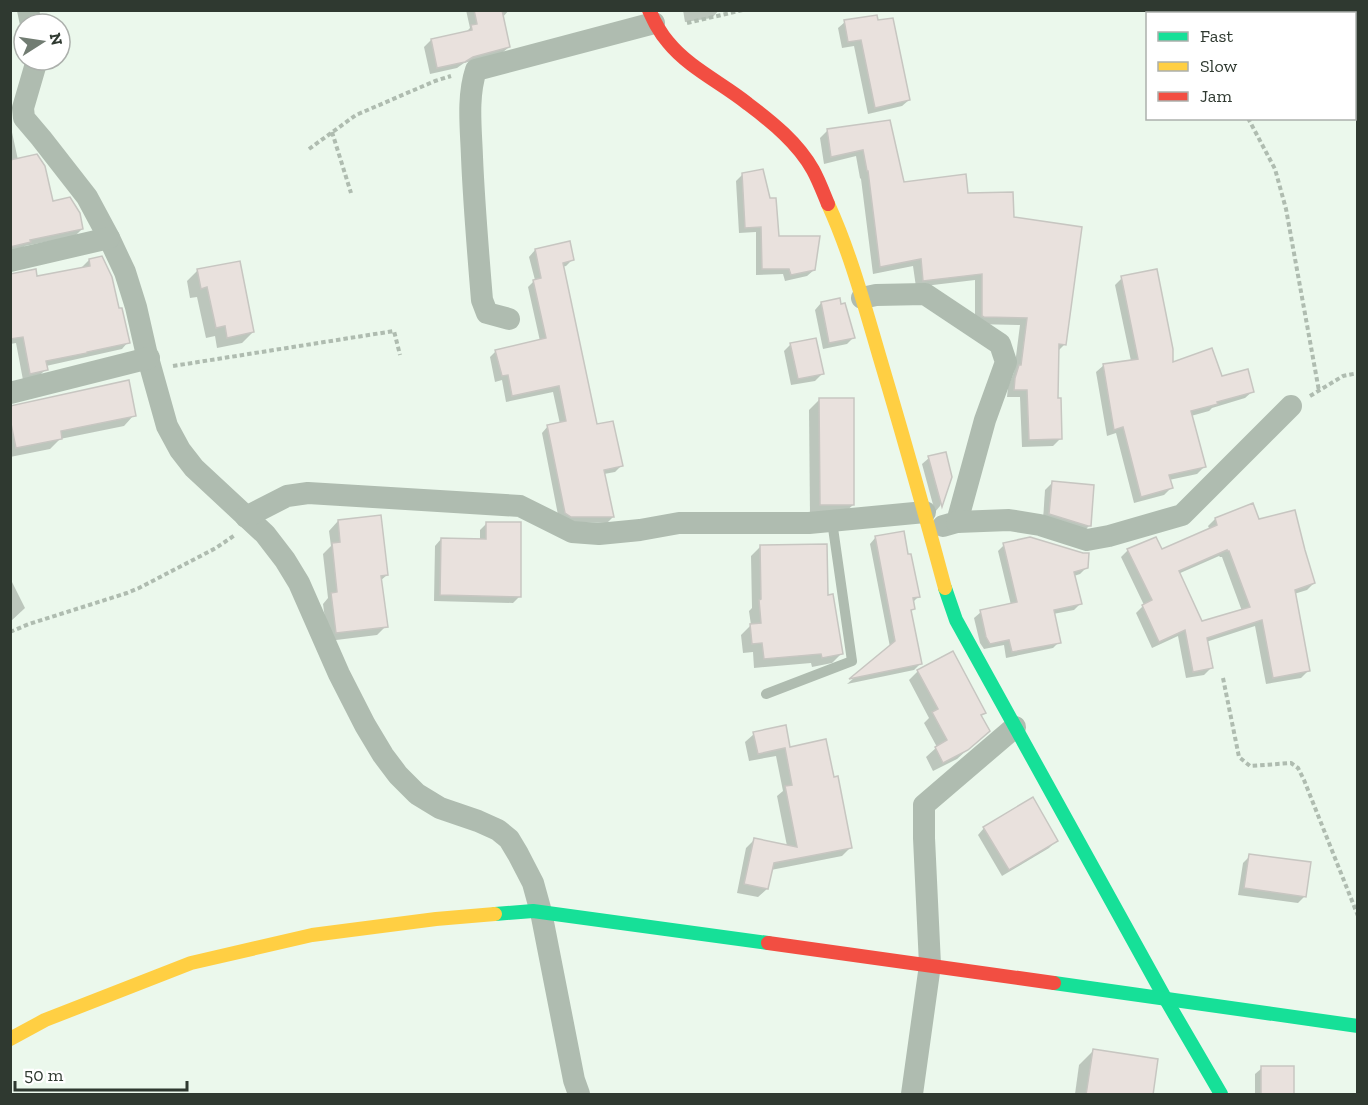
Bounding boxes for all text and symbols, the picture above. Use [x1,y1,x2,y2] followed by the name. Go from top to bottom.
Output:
[12,12,72,72] north arrow
[1146,12,1356,120] legend
[1200,25,1233,47] text: Fast
[46,31,67,47] text: N
[1200,55,1237,77] text: Slow
[1200,85,1232,107] text: Jam
[15,1054,188,1092] scale bar
[24,1064,64,1086] text: 50 m

